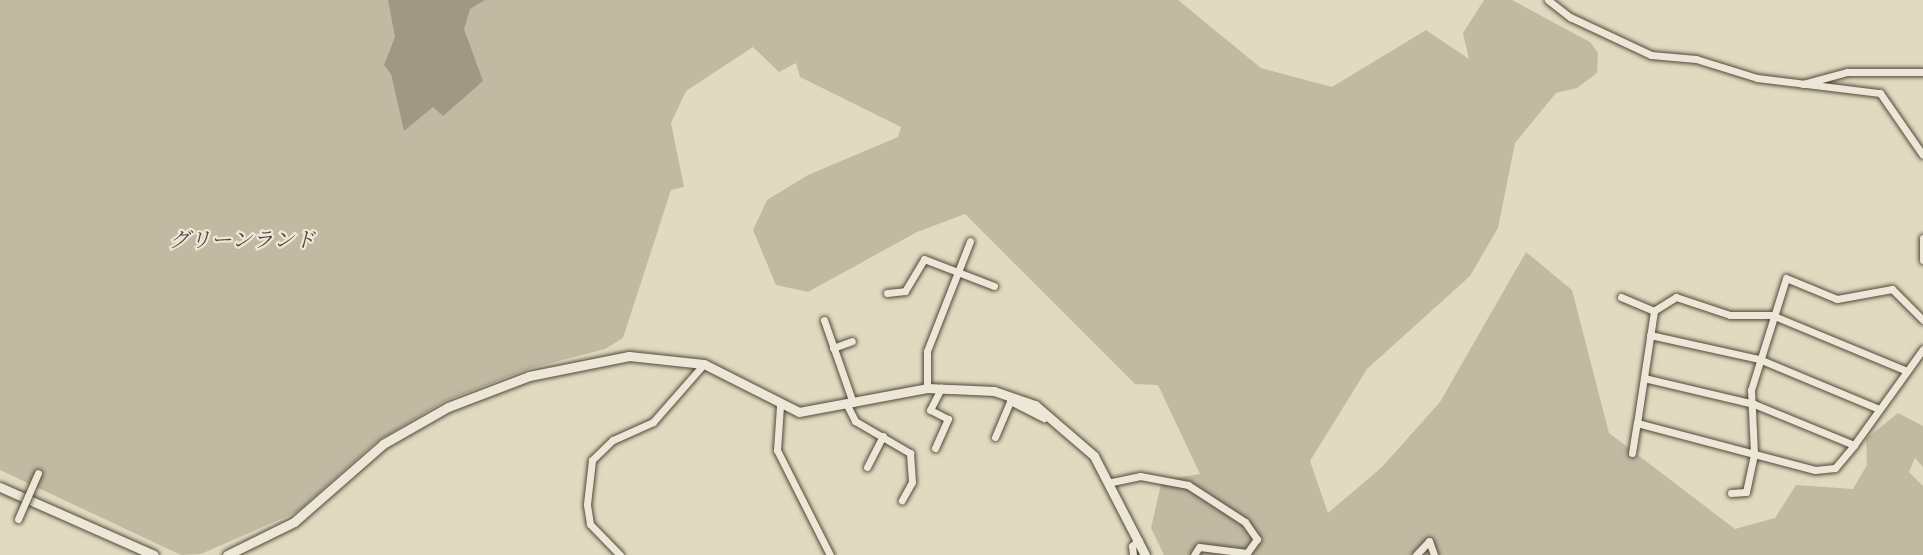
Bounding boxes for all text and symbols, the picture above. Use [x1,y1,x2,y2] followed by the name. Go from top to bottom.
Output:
[169,228,315,254] park label: グリーンランド

